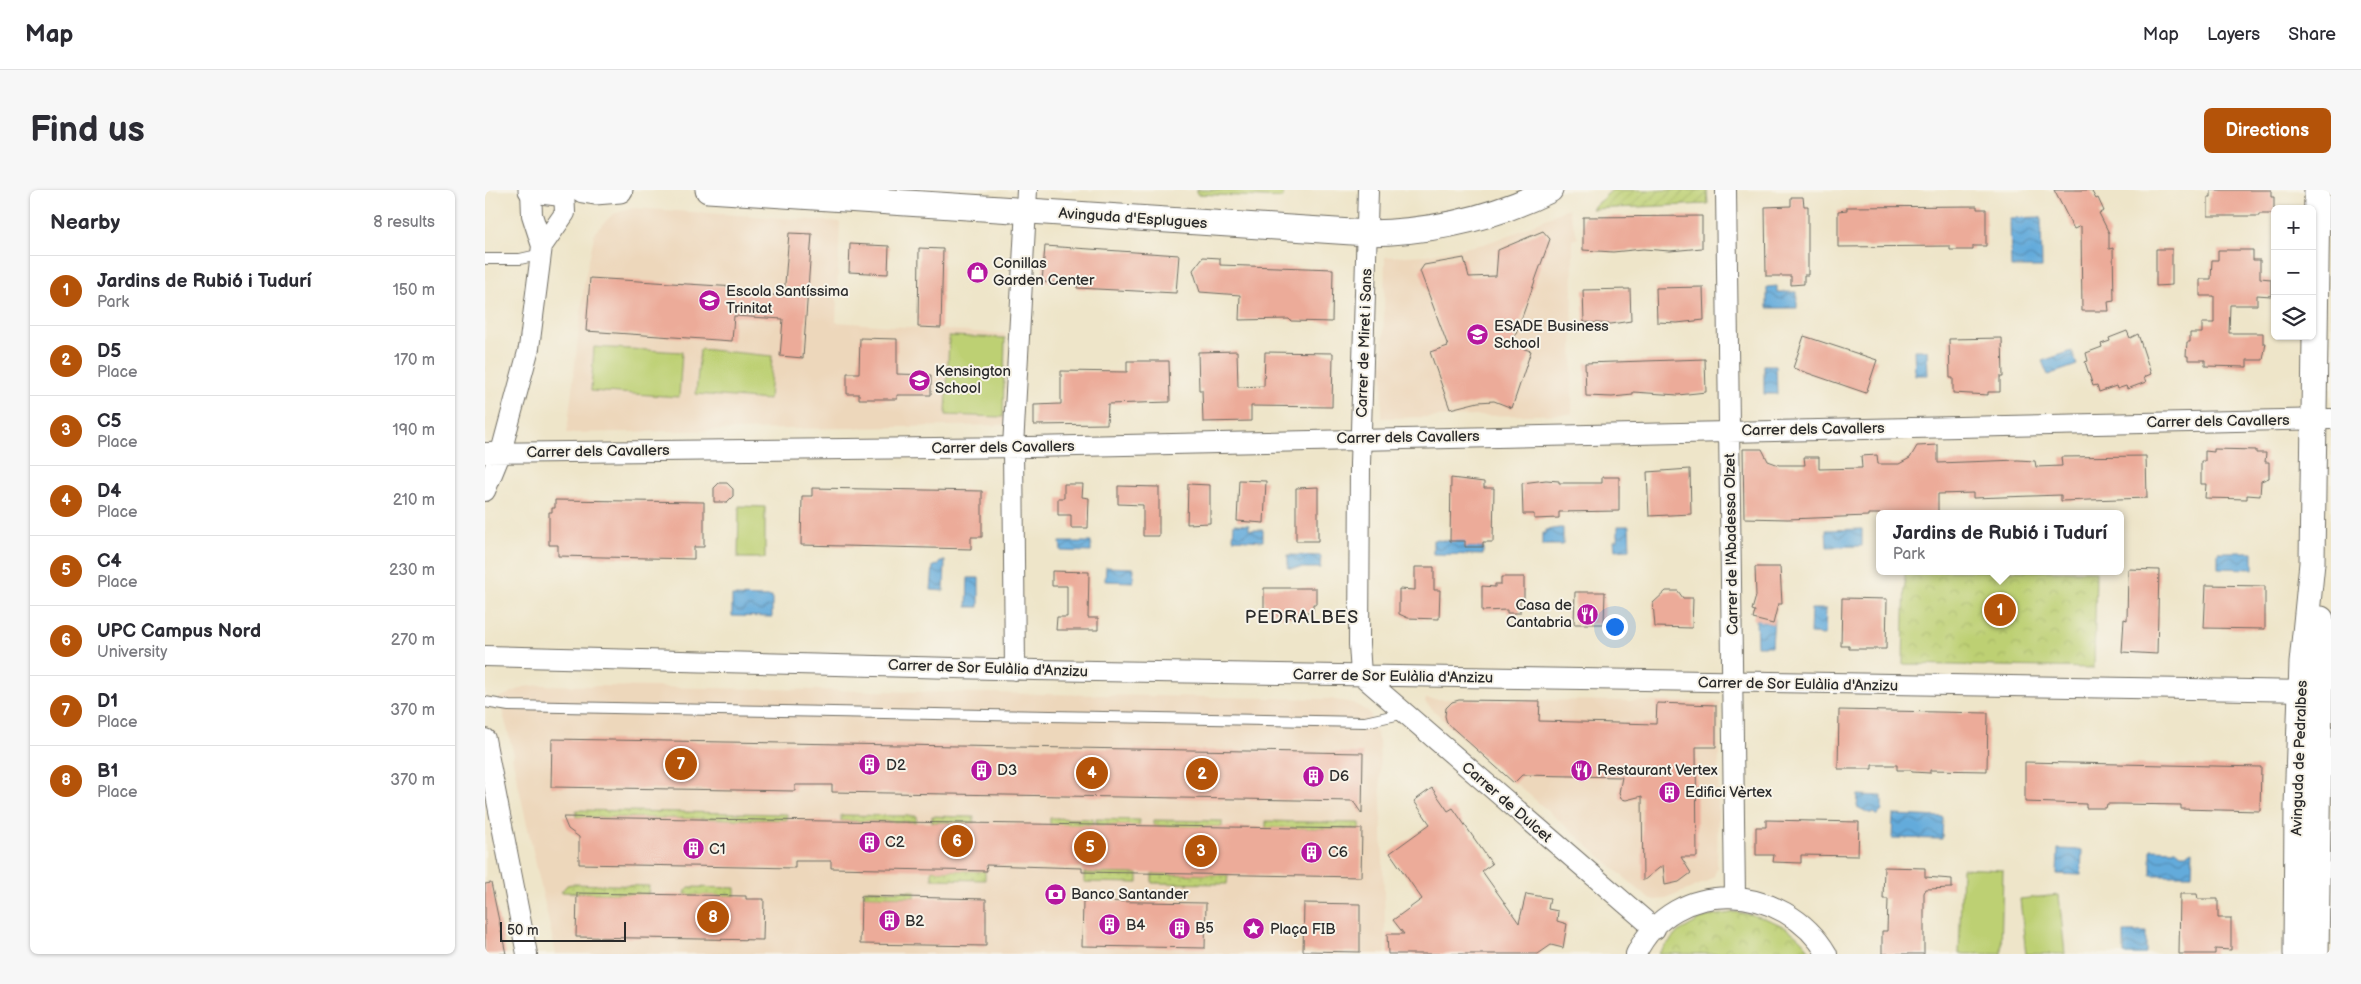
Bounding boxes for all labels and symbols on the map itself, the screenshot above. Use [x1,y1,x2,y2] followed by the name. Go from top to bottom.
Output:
[1058,204,1209,233] street label: Avinguda d'Esplugues
[993,254,1095,290] place label: Conillas Garden Center
[965,260,989,284] shop icon: Conillas Garden Center
[1352,267,1377,418] street label: Carrer de Miret i Sans
[726,282,849,318] place label: Escola Santíssima Trinitat
[698,288,722,312] school or university icon: Escola Santíssima Trinitat
[1494,317,1609,353] place label: ESADE Business School
[1466,323,1490,347] school or university icon: ESADE Business School
[935,362,1011,398] place label: Kensington School
[907,368,931,392] school or university icon: Kensington School
[2146,411,2290,432] street label: Carrer dels Cavallers
[1741,419,1885,440] street label: Carrer dels Cavallers
[1336,427,1480,448] street label: Carrer dels Cavallers
[931,437,1075,458] street label: Carrer dels Cavallers
[526,441,670,462] street label: Carrer dels Cavallers
[1720,453,1743,635] street label: Carrer de l'Abadessa Olzet
[1984,591,2016,629] pin: 1
[1506,596,1572,632] place label: Casa de Cantabria
[1576,602,1600,626] restaurant icon: Casa de Cantabria
[1245,607,1359,628] district label: PEDRALBES
[1602,614,1628,640] your location
[888,656,1088,681] street label: Carrer de Sor Eulàlia d'Anzizu
[1293,665,1493,688] street label: Carrer de Sor Eulàlia d'Anzizu
[1698,673,1898,696] street label: Carrer de Sor Eulàlia d'Anzizu
[2287,679,2312,836] street label: Avinguda de Pedralbes
[665,745,697,783] pin: 7
[858,753,882,777] building icon: D2
[1076,754,1108,792] pin: 4
[1186,755,1218,793] pin: 2
[886,756,906,775] place label: D2
[969,758,993,782] building icon: D3
[1458,758,1556,847] street label: Carrer de Dulcet
[1569,758,1593,782] restaurant icon: Restaurant Vertex
[997,761,1017,780] place label: D3
[1597,761,1718,780] place label: Restaurant Vertex
[1301,764,1325,788] building icon: D6
[1329,767,1349,786] place label: D6
[1657,780,1681,804] building icon: Edifici Vèrtex
[1685,783,1772,802] place label: Edifici Vèrtex
[941,822,973,860] pin: 6
[1074,828,1106,866] pin: 5
[857,830,881,854] building icon: C2
[1185,832,1217,870] pin: 3
[885,833,905,852] place label: C2
[681,837,705,861] building icon: C1
[709,840,725,859] place label: C1
[1300,840,1324,864] building icon: C6
[1328,843,1348,862] place label: C6
[1043,882,1067,906] bank icon: Banco Santander
[1071,885,1189,904] place label: Banco Santander
[697,898,729,936] pin: 8
[877,909,901,933] building icon: B2
[905,912,924,931] place label: B2
[1098,913,1122,937] building icon: B4
[1126,916,1145,935] place label: B4
[1167,916,1191,940] building icon: B5
[1242,917,1266,941] place icon: Plaça FIB
[500,919,626,942] scale bar
[1195,919,1214,938] place label: B5
[1270,920,1336,939] place label: Plaça FIB

